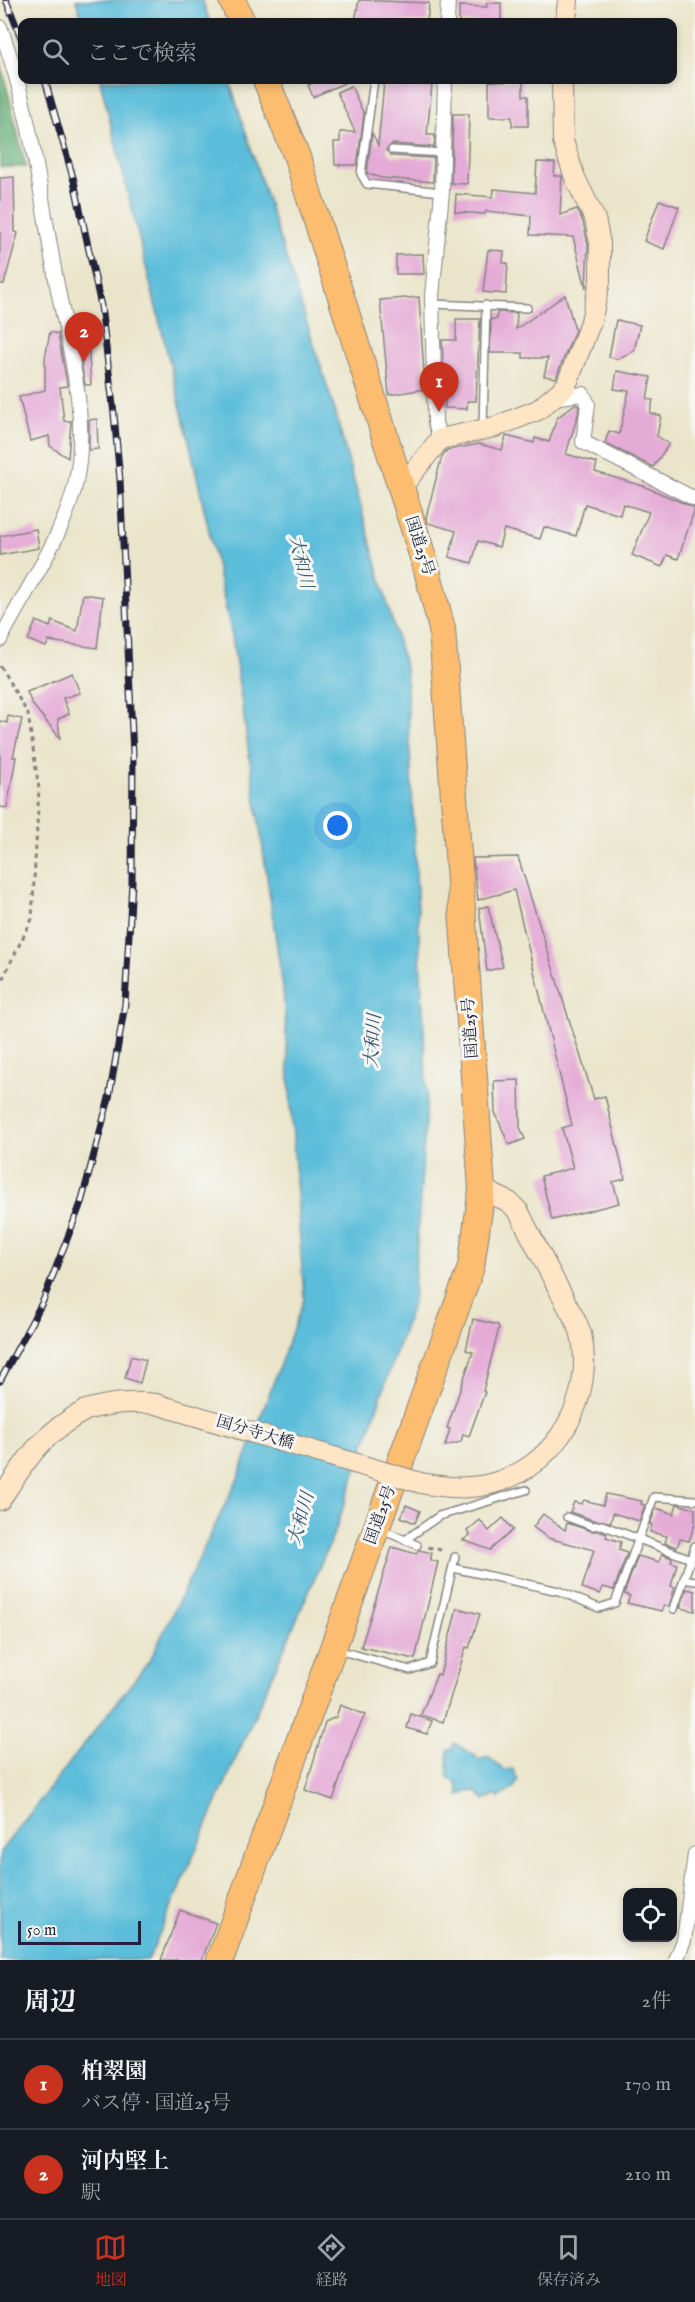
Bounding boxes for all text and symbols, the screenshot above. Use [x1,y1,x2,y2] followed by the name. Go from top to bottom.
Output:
[18,18,677,84] search box
[39,35,72,68] icon: search
[87,40,197,68] text: ここで検索
[64,312,104,362] pin: 2
[420,362,458,412] pin: 1
[400,514,438,578] street label: 国道25号
[283,533,318,593] water label: 大和川
[323,811,352,840] your location
[459,997,483,1059] street label: 国道25号
[361,1011,387,1069] water label: 大和川
[214,1412,296,1454] street label: 国分寺大橋
[361,1483,401,1547] street label: 国道25号
[284,1488,321,1548] water label: 大和川
[623,1888,677,1942] map controls
[623,1888,677,1942] button: locate
[18,1918,141,1946] scale bar
[27,1921,56,1941] text: 50 m
[24,1986,76,2019] text: 周辺
[642,1989,671,2014] text: 2件
[81,2058,147,2086] text: 柏翠園
[40,2072,47,2097] text: 1
[625,2072,671,2097] text: 170 m
[81,2091,231,2116] text: バス停 · 国道25号
[81,2148,169,2176] text: 河内堅上
[39,2162,48,2187] text: 2
[625,2162,671,2187] text: 210 m
[81,2181,101,2206] text: 駅
[94,2231,127,2291] tab: 地図
[315,2231,348,2291] tab: 経路
[537,2231,601,2291] tab: 保存済み

